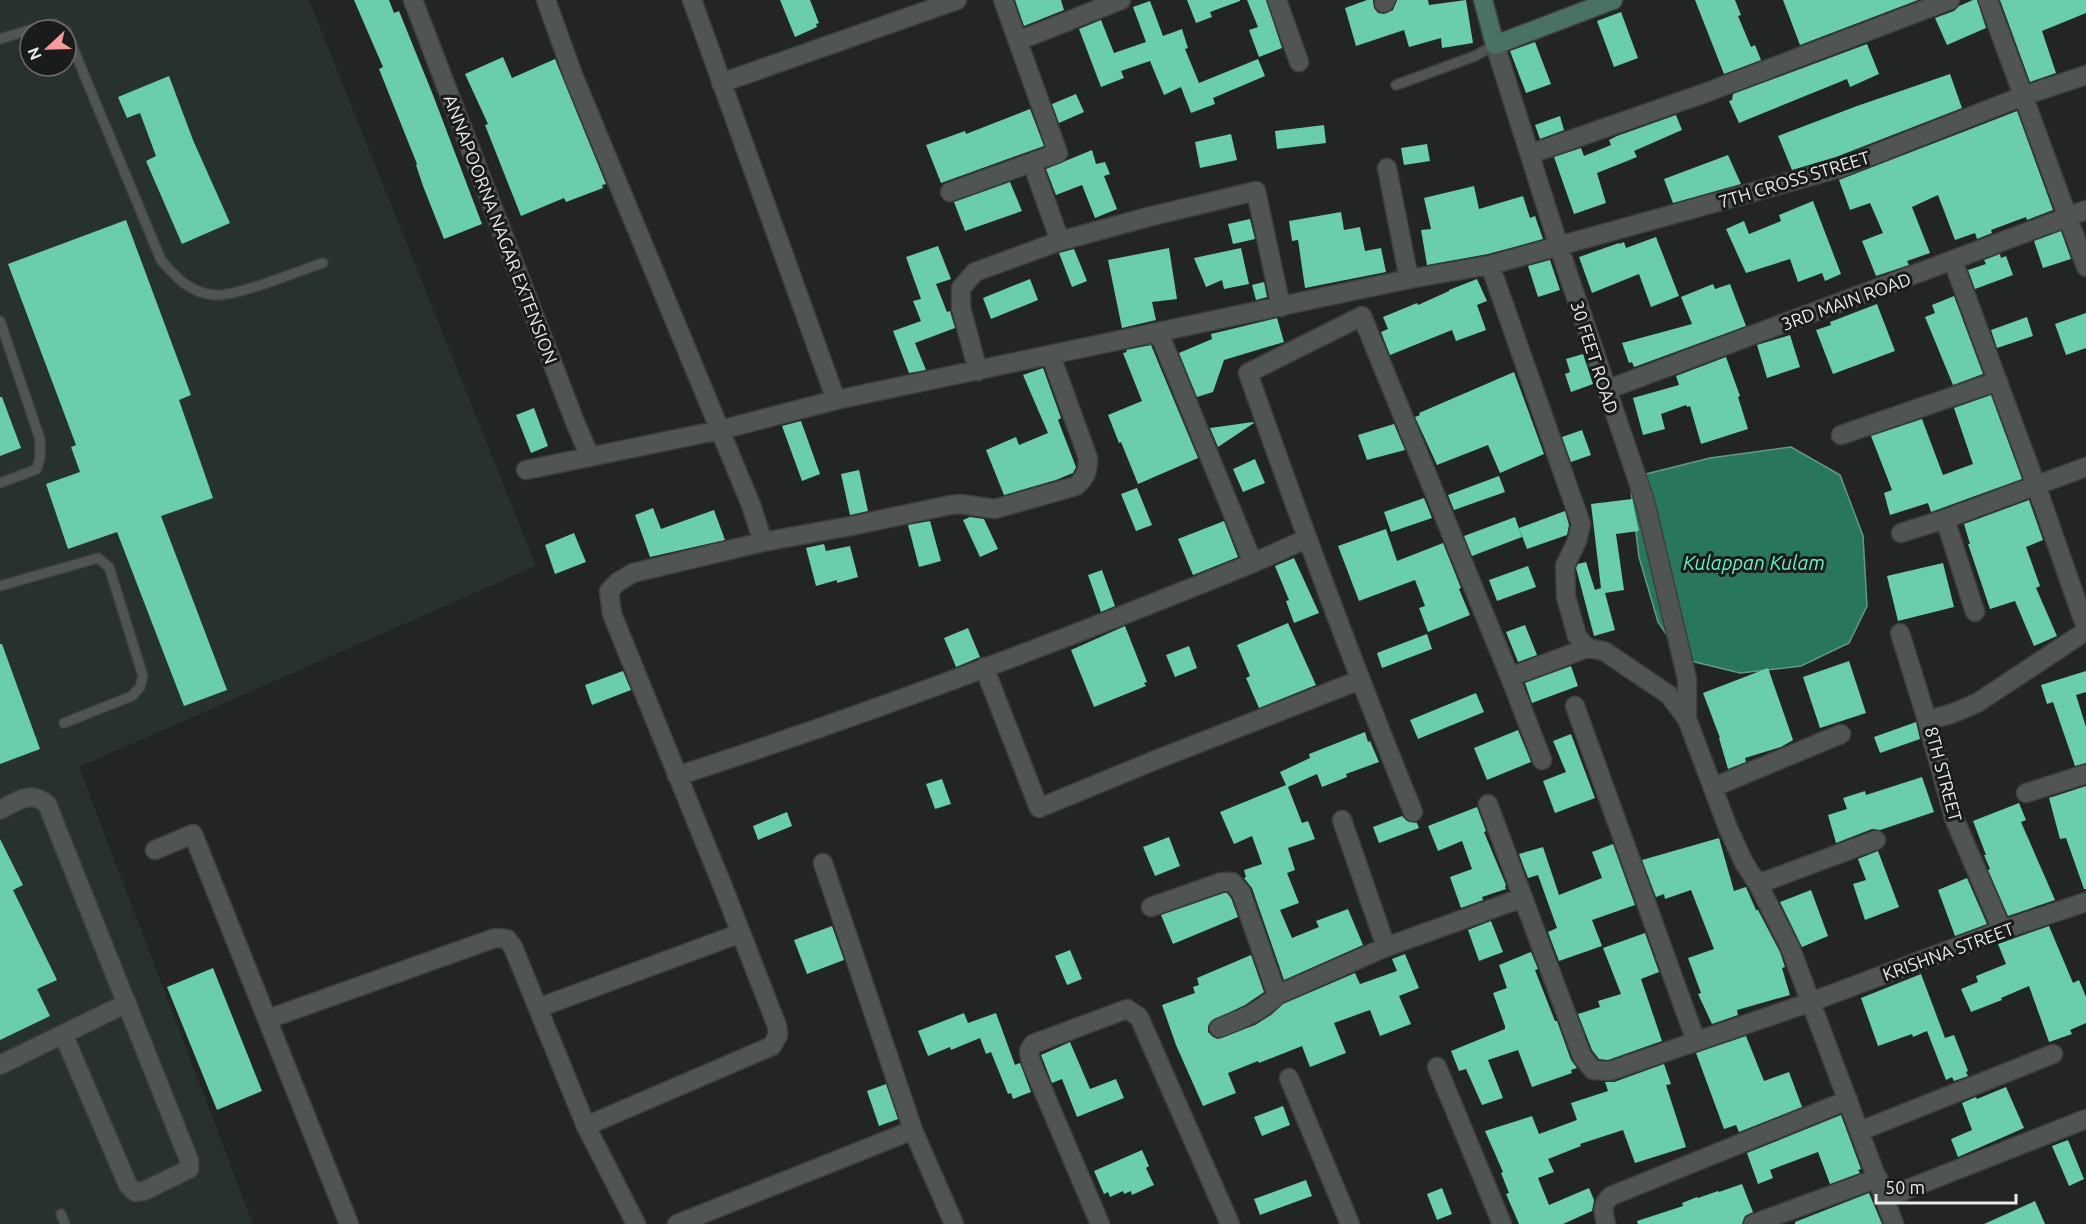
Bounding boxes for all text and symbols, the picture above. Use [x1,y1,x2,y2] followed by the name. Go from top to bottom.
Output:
[18,18,78,78] north arrow
[24,45,45,63] text: N
[440,92,562,366] street label: ANNAPOORNA NAGAR EXTENSION
[1716,147,1872,211] street label: 7TH CROSS STREET
[1778,268,1914,334] street label: 3RD MAIN ROAD
[1567,298,1623,416] street label: 30 FEET ROAD
[1683,551,1825,574] water label: Kulappan Kulam
[1922,724,1966,824] street label: 8TH STREET
[1880,918,2016,984] street label: KRISHNA STREET
[1876,1167,2016,1205] scale bar
[1885,1177,1925,1197] text: 50 m

